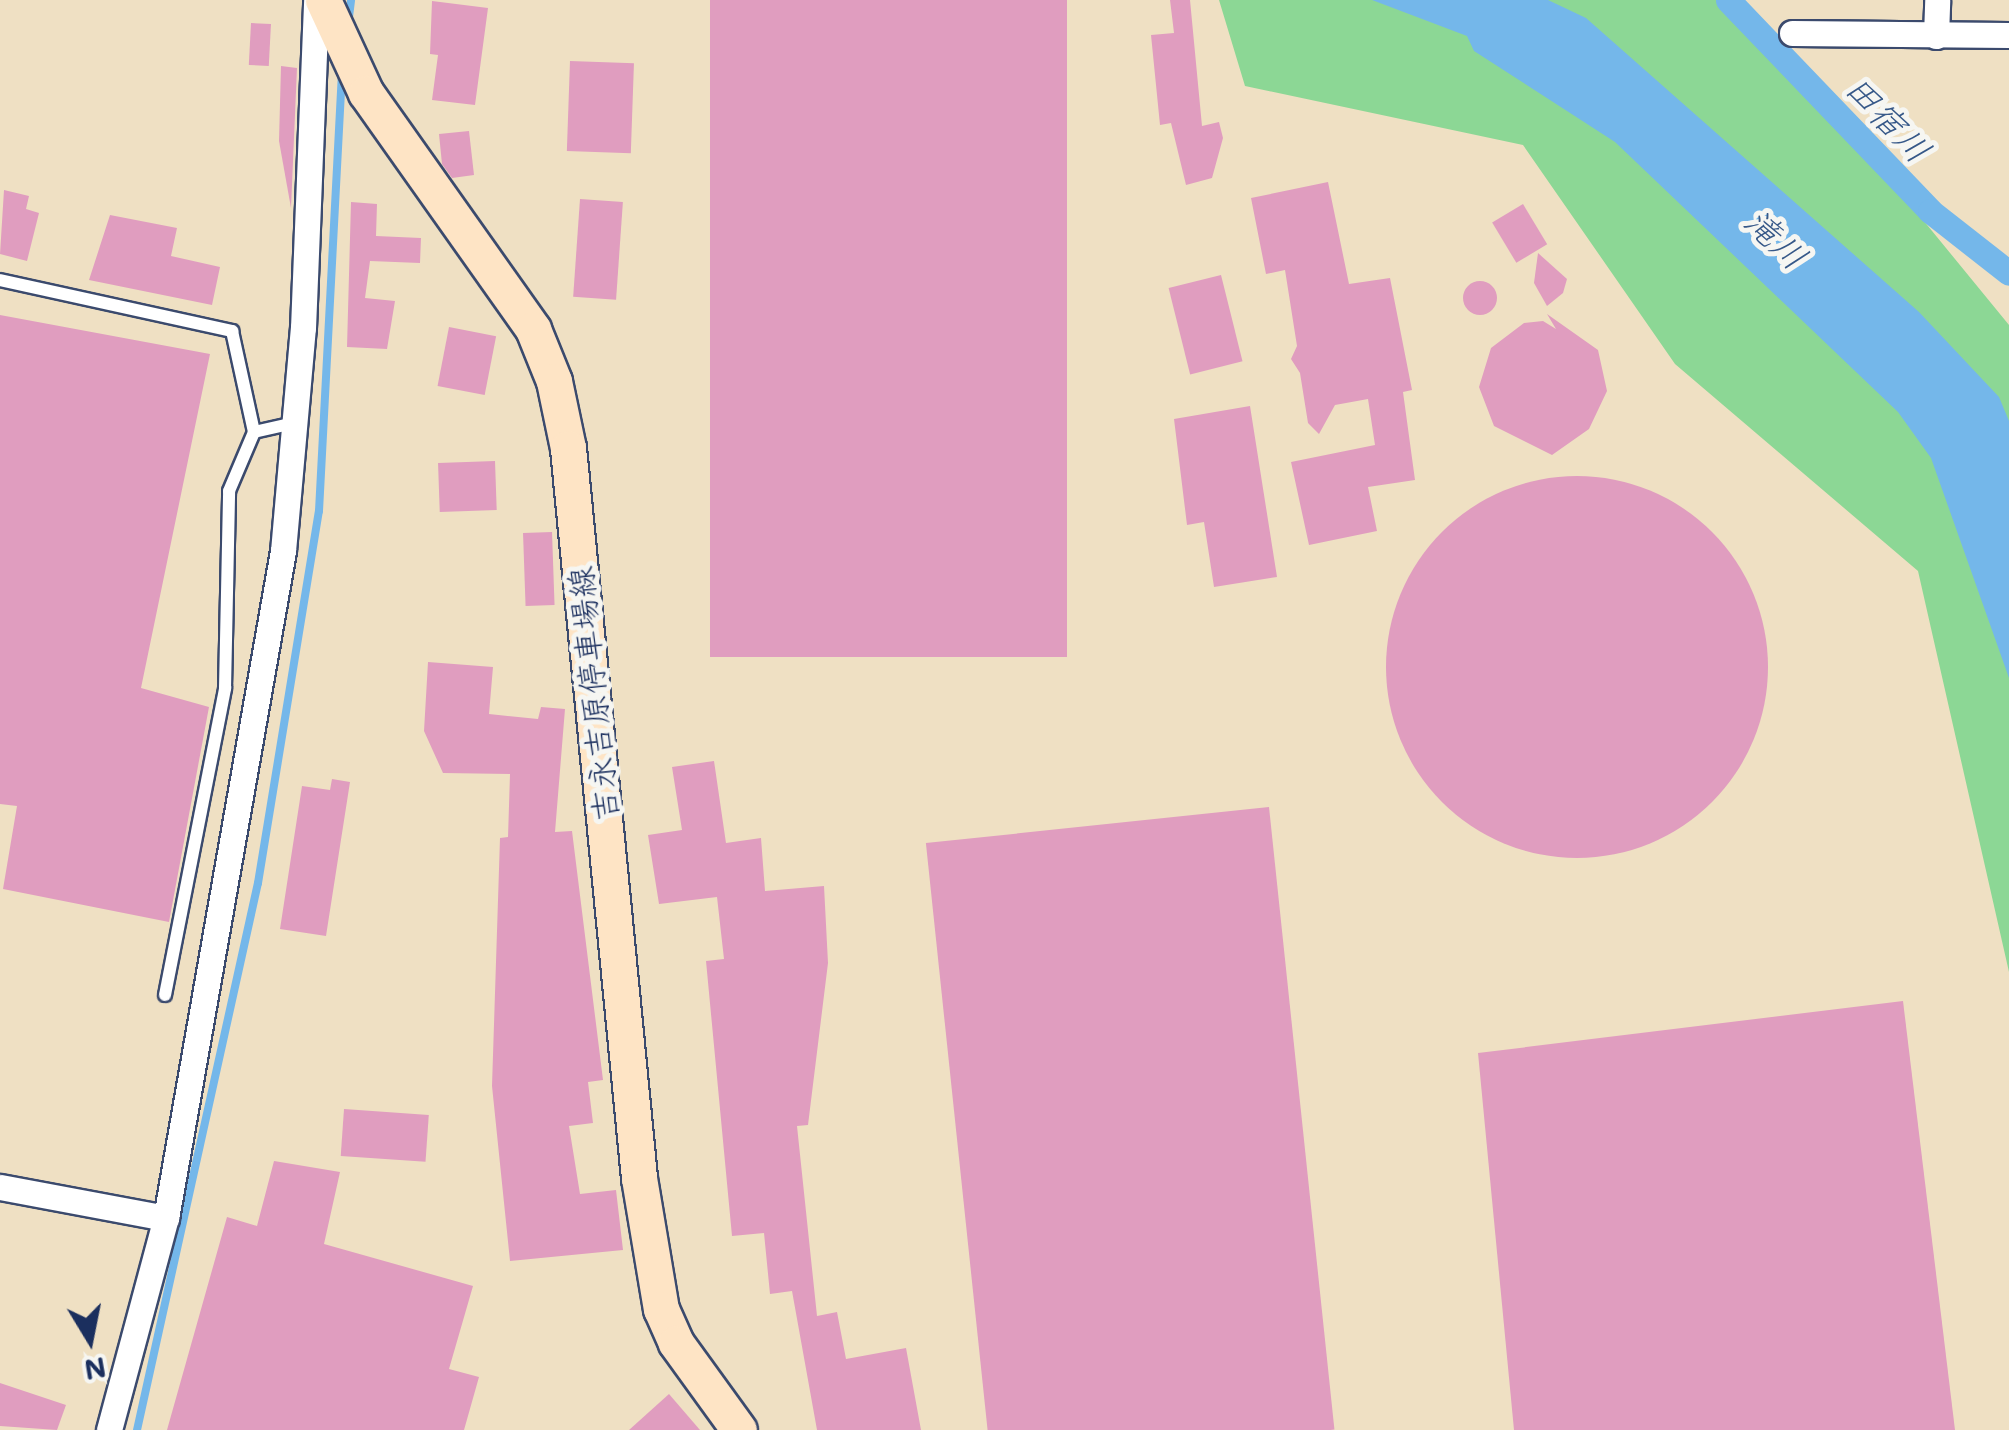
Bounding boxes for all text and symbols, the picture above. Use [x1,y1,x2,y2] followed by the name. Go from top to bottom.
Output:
[1837,66,1941,170] water label: 田宿川
[1737,199,1817,277] water label: 滝川
[560,565,624,823] street label: 吉永吉原停車場線
[40,1290,140,1390] north arrow
[82,1350,109,1389] text: N

